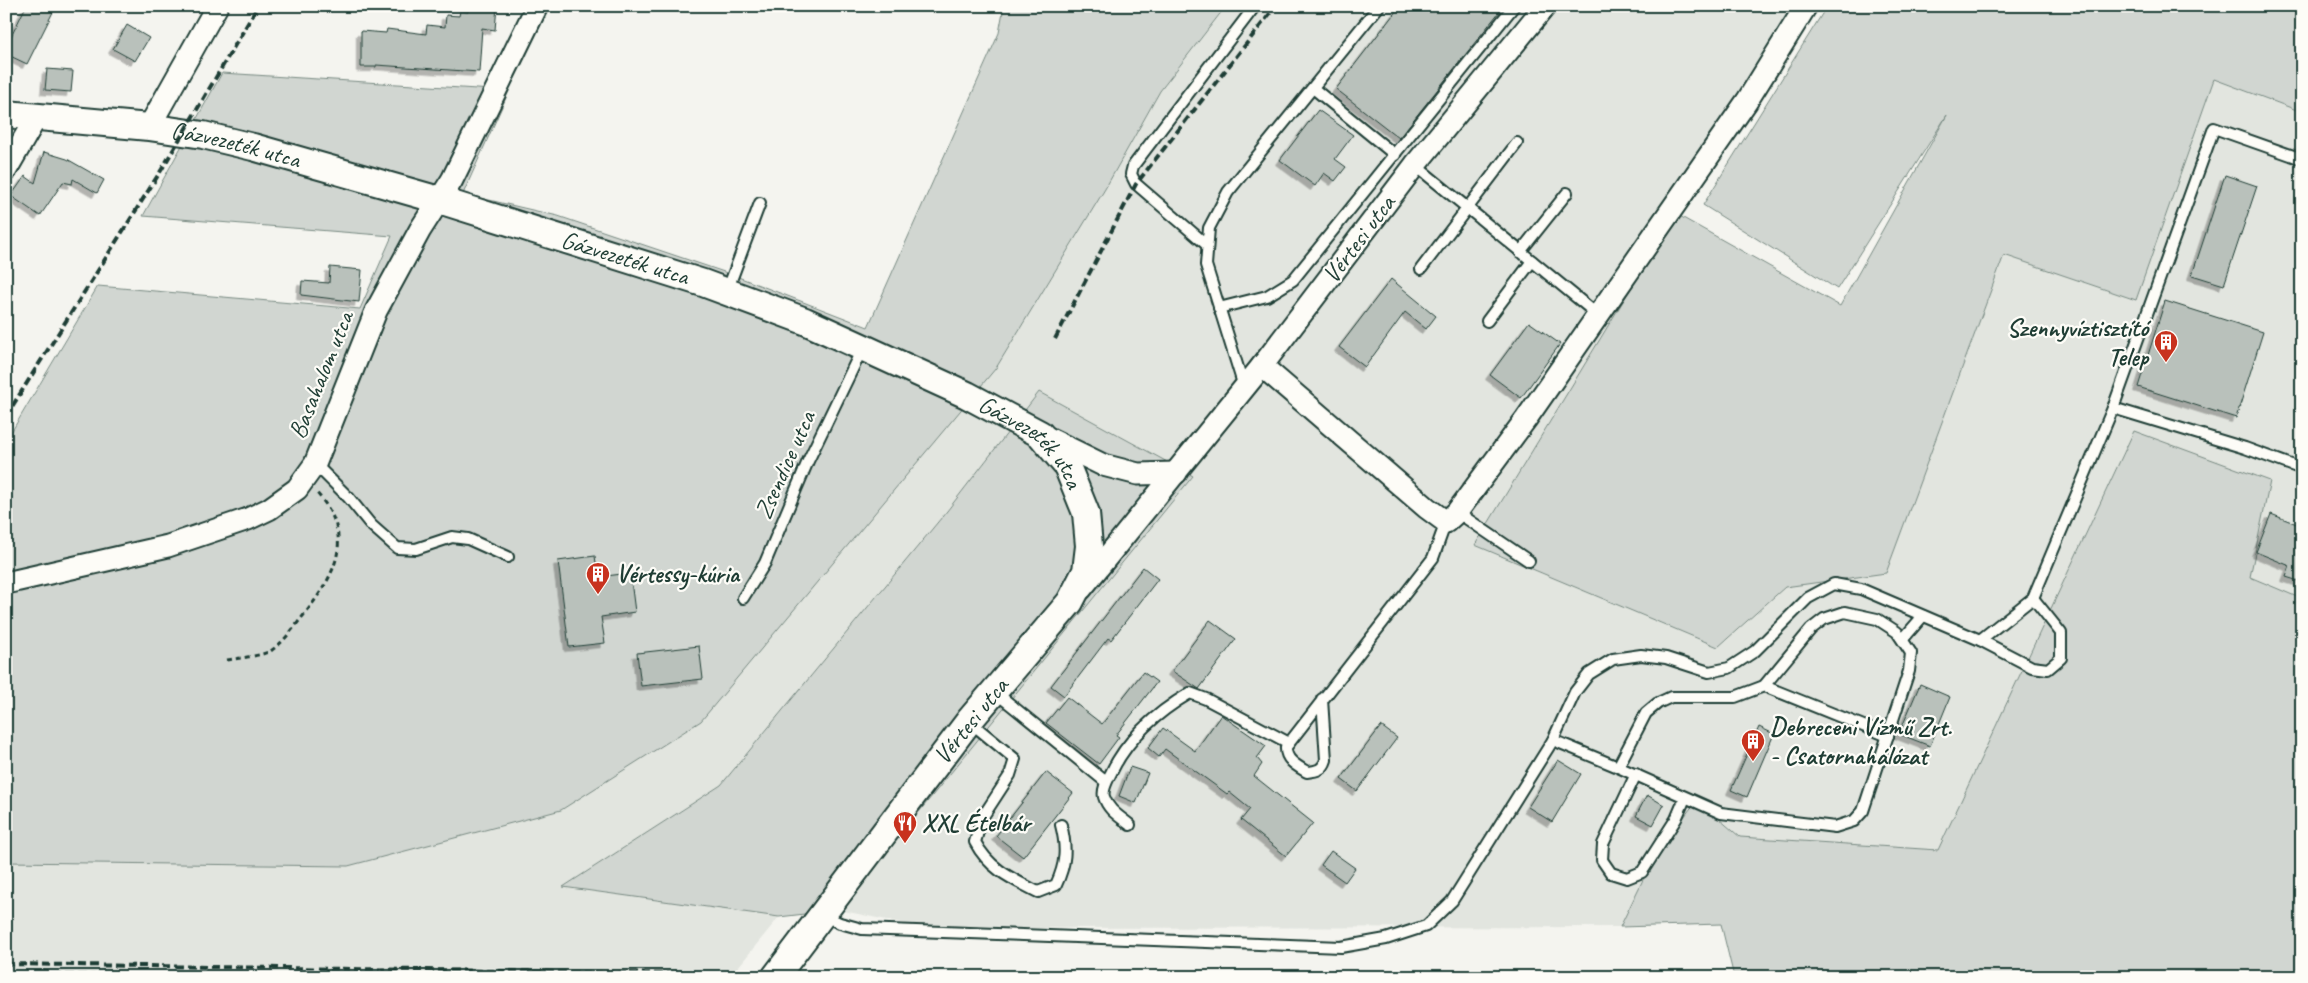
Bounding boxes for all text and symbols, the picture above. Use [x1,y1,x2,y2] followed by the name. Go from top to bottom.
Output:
[169,114,306,176] street label: Gázvezeték utca
[1315,187,1404,289] street label: Vértesi utca
[557,223,695,293] street label: Gázvezeték utca
[281,304,362,443] street label: Basahalom utca
[2007,312,2151,373] place label: Szennyvíztisztító Telep
[2153,329,2179,363] building icon: Szennyvíztisztító Telep
[973,388,1091,495] street label: Gázvezeték utca
[747,404,824,524] street label: Zsendice utca
[616,558,741,590] place label: Vértessy-kúria
[585,561,611,595] building icon: Vértessy-kúria
[926,670,1017,771] street label: Vértesi utca
[1770,711,1953,772] place label: Debreceni Vízmű Zrt. - Csatornahálózat
[1740,728,1766,762] building icon: Debreceni Vízmű Zrt. - Csatornahálózat
[922,807,1033,839] place label: XXL Ételbár
[892,810,918,844] restaurant icon: XXL Ételbár

